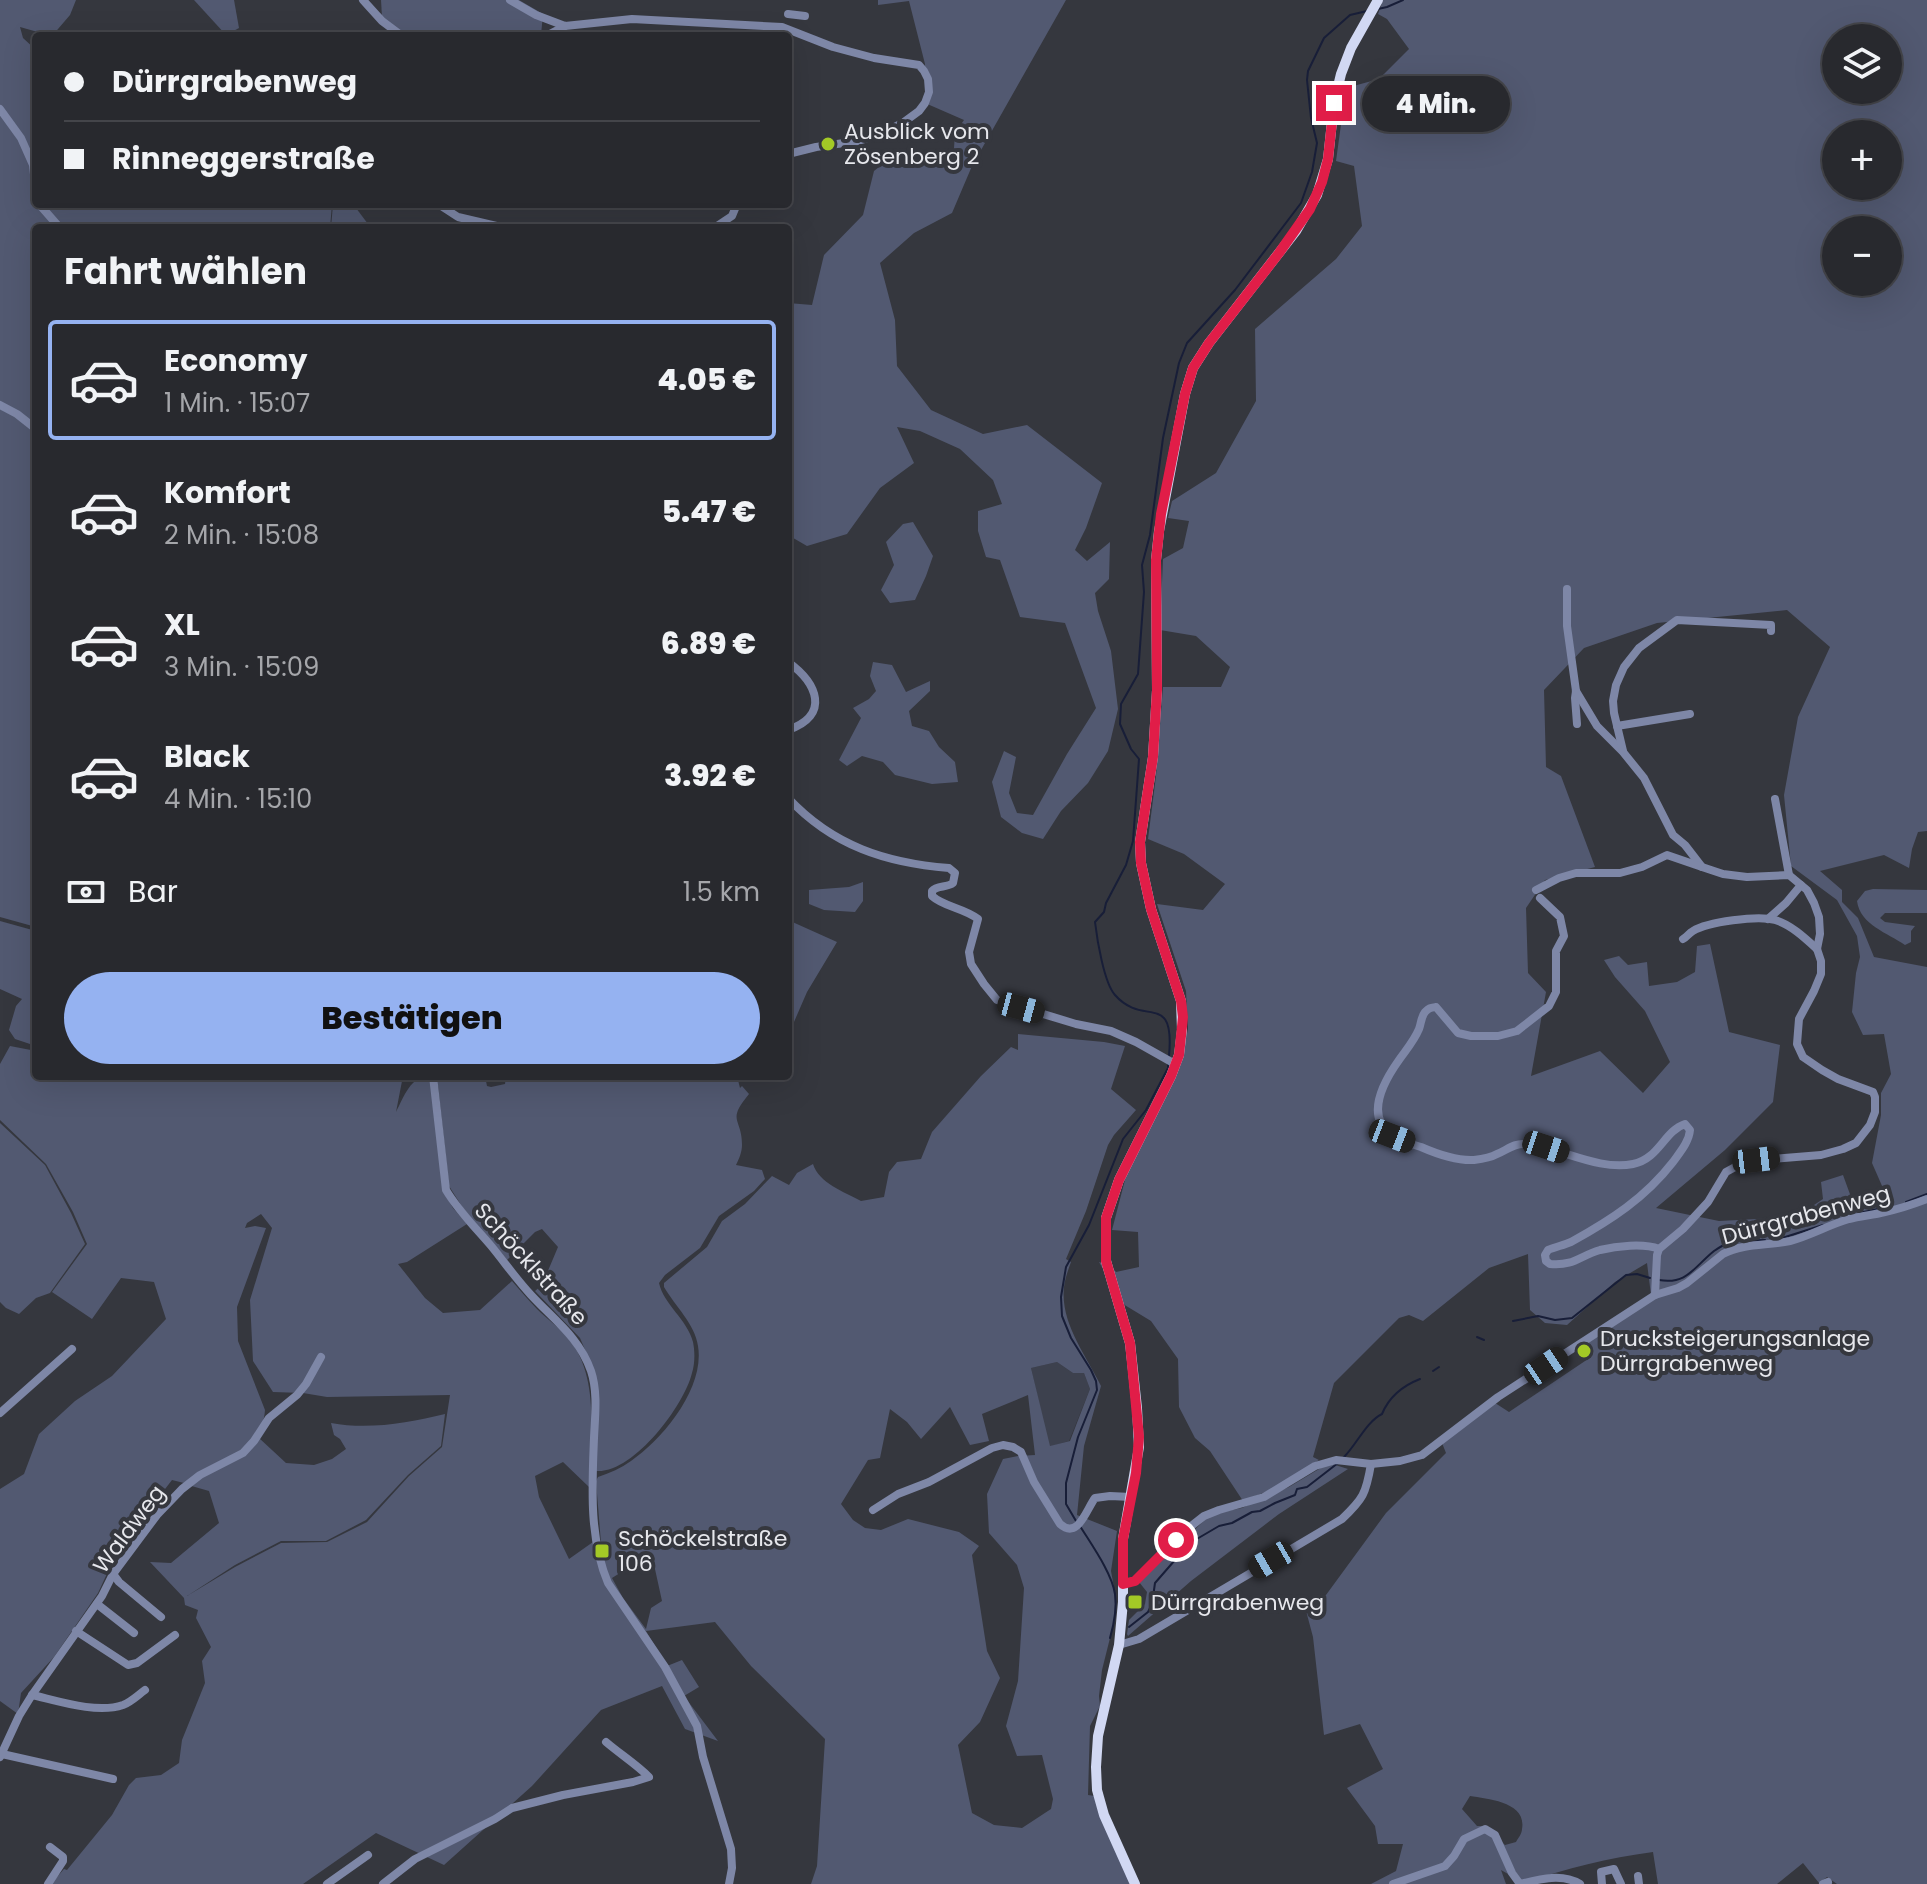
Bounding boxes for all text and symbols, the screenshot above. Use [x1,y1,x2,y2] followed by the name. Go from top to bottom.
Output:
[1822,24,1902,296] map controls
[1822,24,1902,104] button: layers
[112,60,357,103] text: Dürrgrabenweg
[1362,75,1510,131] callout: 4 Min.
[1316,85,1352,121] route end
[1396,86,1476,122] text: 4 Min.
[844,116,990,172] place label: Ausblick vom Zösenberg 2
[1822,120,1902,200] button: +
[819,135,837,153] marker: Ausblick vom Zösenberg 2
[112,137,375,180] text: Rinneggerstraße
[1822,216,1902,296] button: −
[64,246,307,297] text: Fahrt wählen
[164,339,308,382] text: Economy
[68,344,140,416] icon: car
[657,358,756,401] text: 4.05 €
[164,385,310,421] text: 1 Min. · 15:07
[164,471,291,514] text: Komfort
[68,476,140,548] icon: car
[661,490,756,533] text: 5.47 €
[164,517,319,553] text: 2 Min. · 15:08
[164,603,200,646] text: XL
[68,608,140,680] icon: car
[661,622,756,665] text: 6.89 €
[164,649,319,685] text: 3 Min. · 15:09
[164,735,250,778] text: Black
[68,740,140,812] icon: car
[664,754,756,797] text: 3.92 €
[164,781,312,817] text: 4 Min. · 15:10
[64,870,108,914] icon: cash
[128,870,178,913] text: Bar
[683,874,760,910] text: 1.5 km
[64,972,760,1064] button: Bestätigen
[995,990,1047,1026] car
[1365,1116,1419,1156] car
[1519,1128,1573,1166] car
[1731,1145,1781,1175] car
[1718,1178,1894,1252] street label: Dürrgrabenweg
[467,1196,595,1332] street label: Schöcklstraße
[1600,1323,1870,1379] place label: Drucksteigerungsanlage Dürrgrabenweg
[1575,1342,1593,1360] marker: Drucksteigerungsanlage Dürrgrabenweg
[1519,1343,1573,1389] car
[86,1478,172,1580] street label: Waldweg
[1158,1522,1194,1558] route start
[618,1523,787,1579] place label: Schöckelstraße 106
[1244,1538,1298,1582] car
[593,1542,611,1560] marker: Schöckelstraße 106
[1151,1587,1324,1618] place label: Dürrgrabenweg
[1126,1593,1144,1611] marker: Dürrgrabenweg

